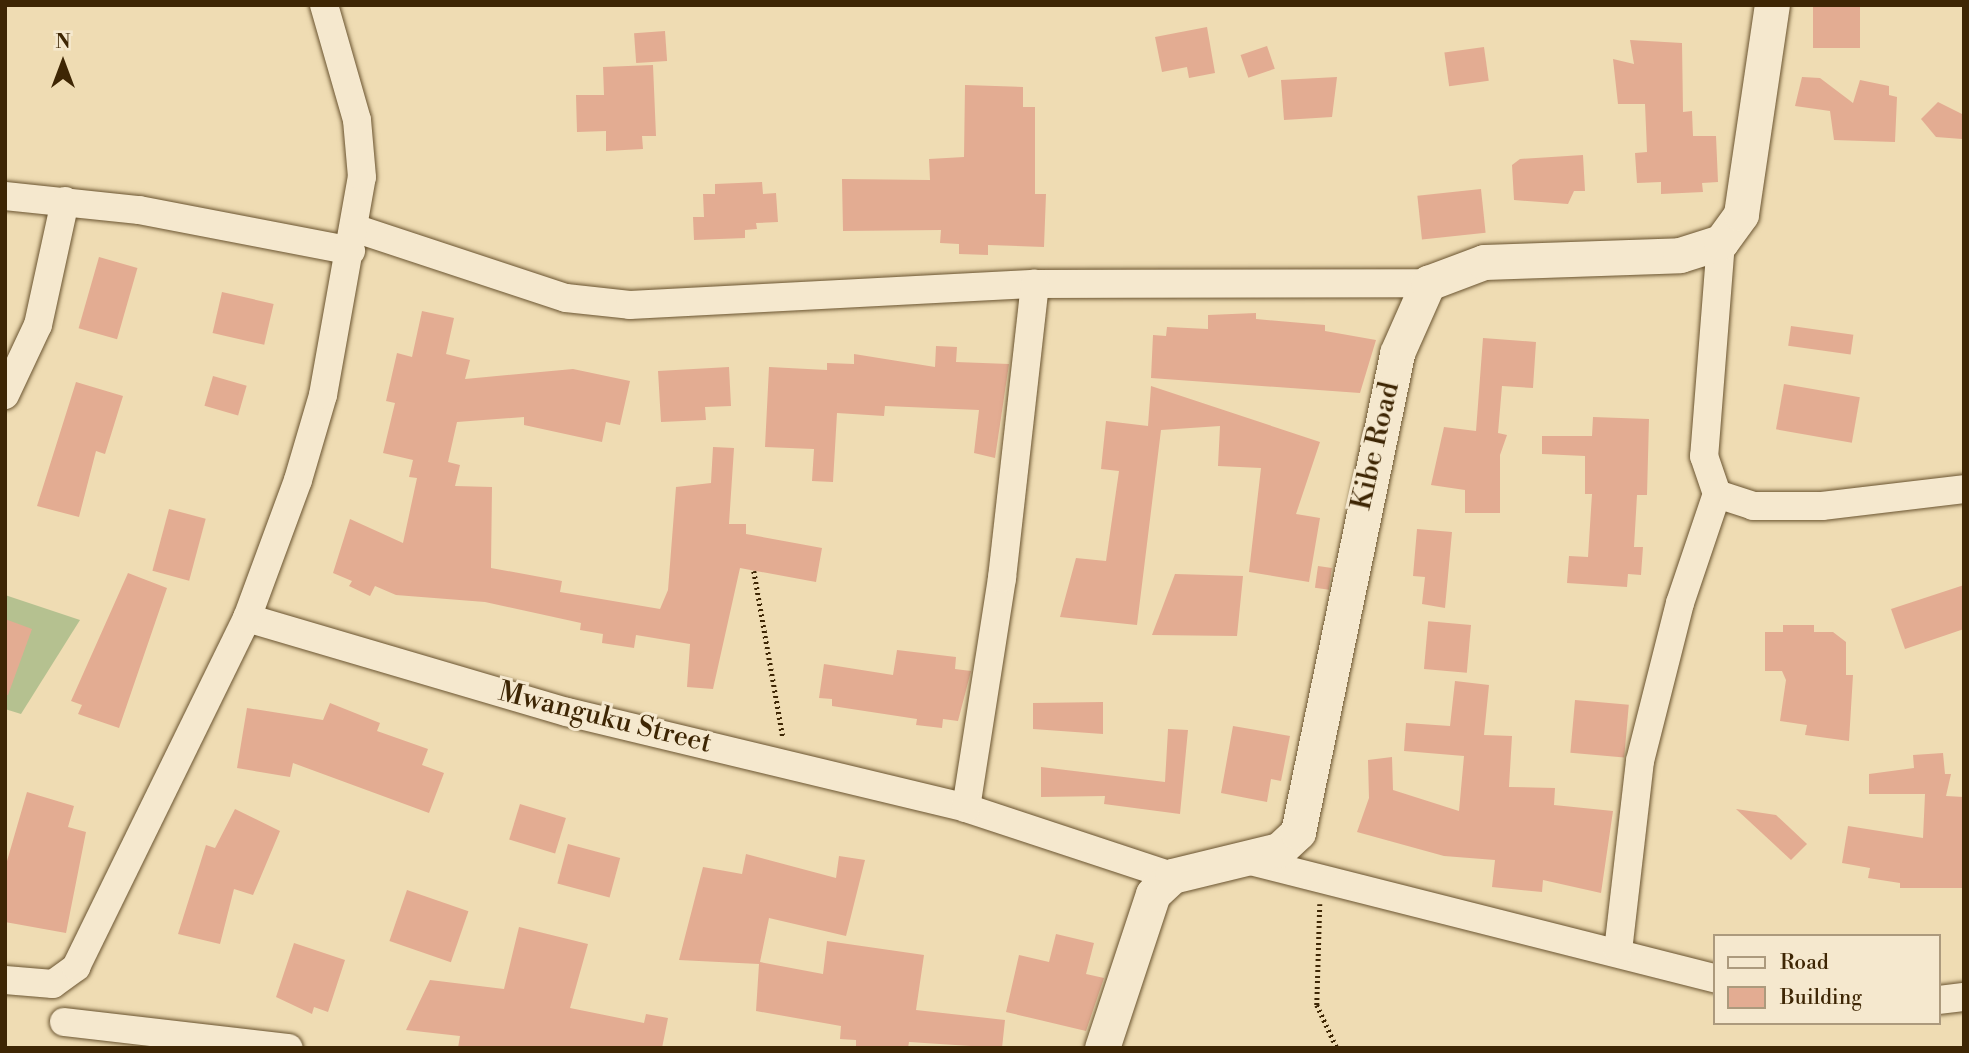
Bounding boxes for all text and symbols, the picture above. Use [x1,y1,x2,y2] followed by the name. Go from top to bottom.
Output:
[28,28,98,98] north arrow
[55,30,71,54] text: N
[1345,379,1407,513] street label: Kibe Road
[495,675,715,761] street label: Mwanguku Street
[1714,934,1941,1025] legend
[1780,950,1829,976] text: Road
[1780,985,1862,1011] text: Building

